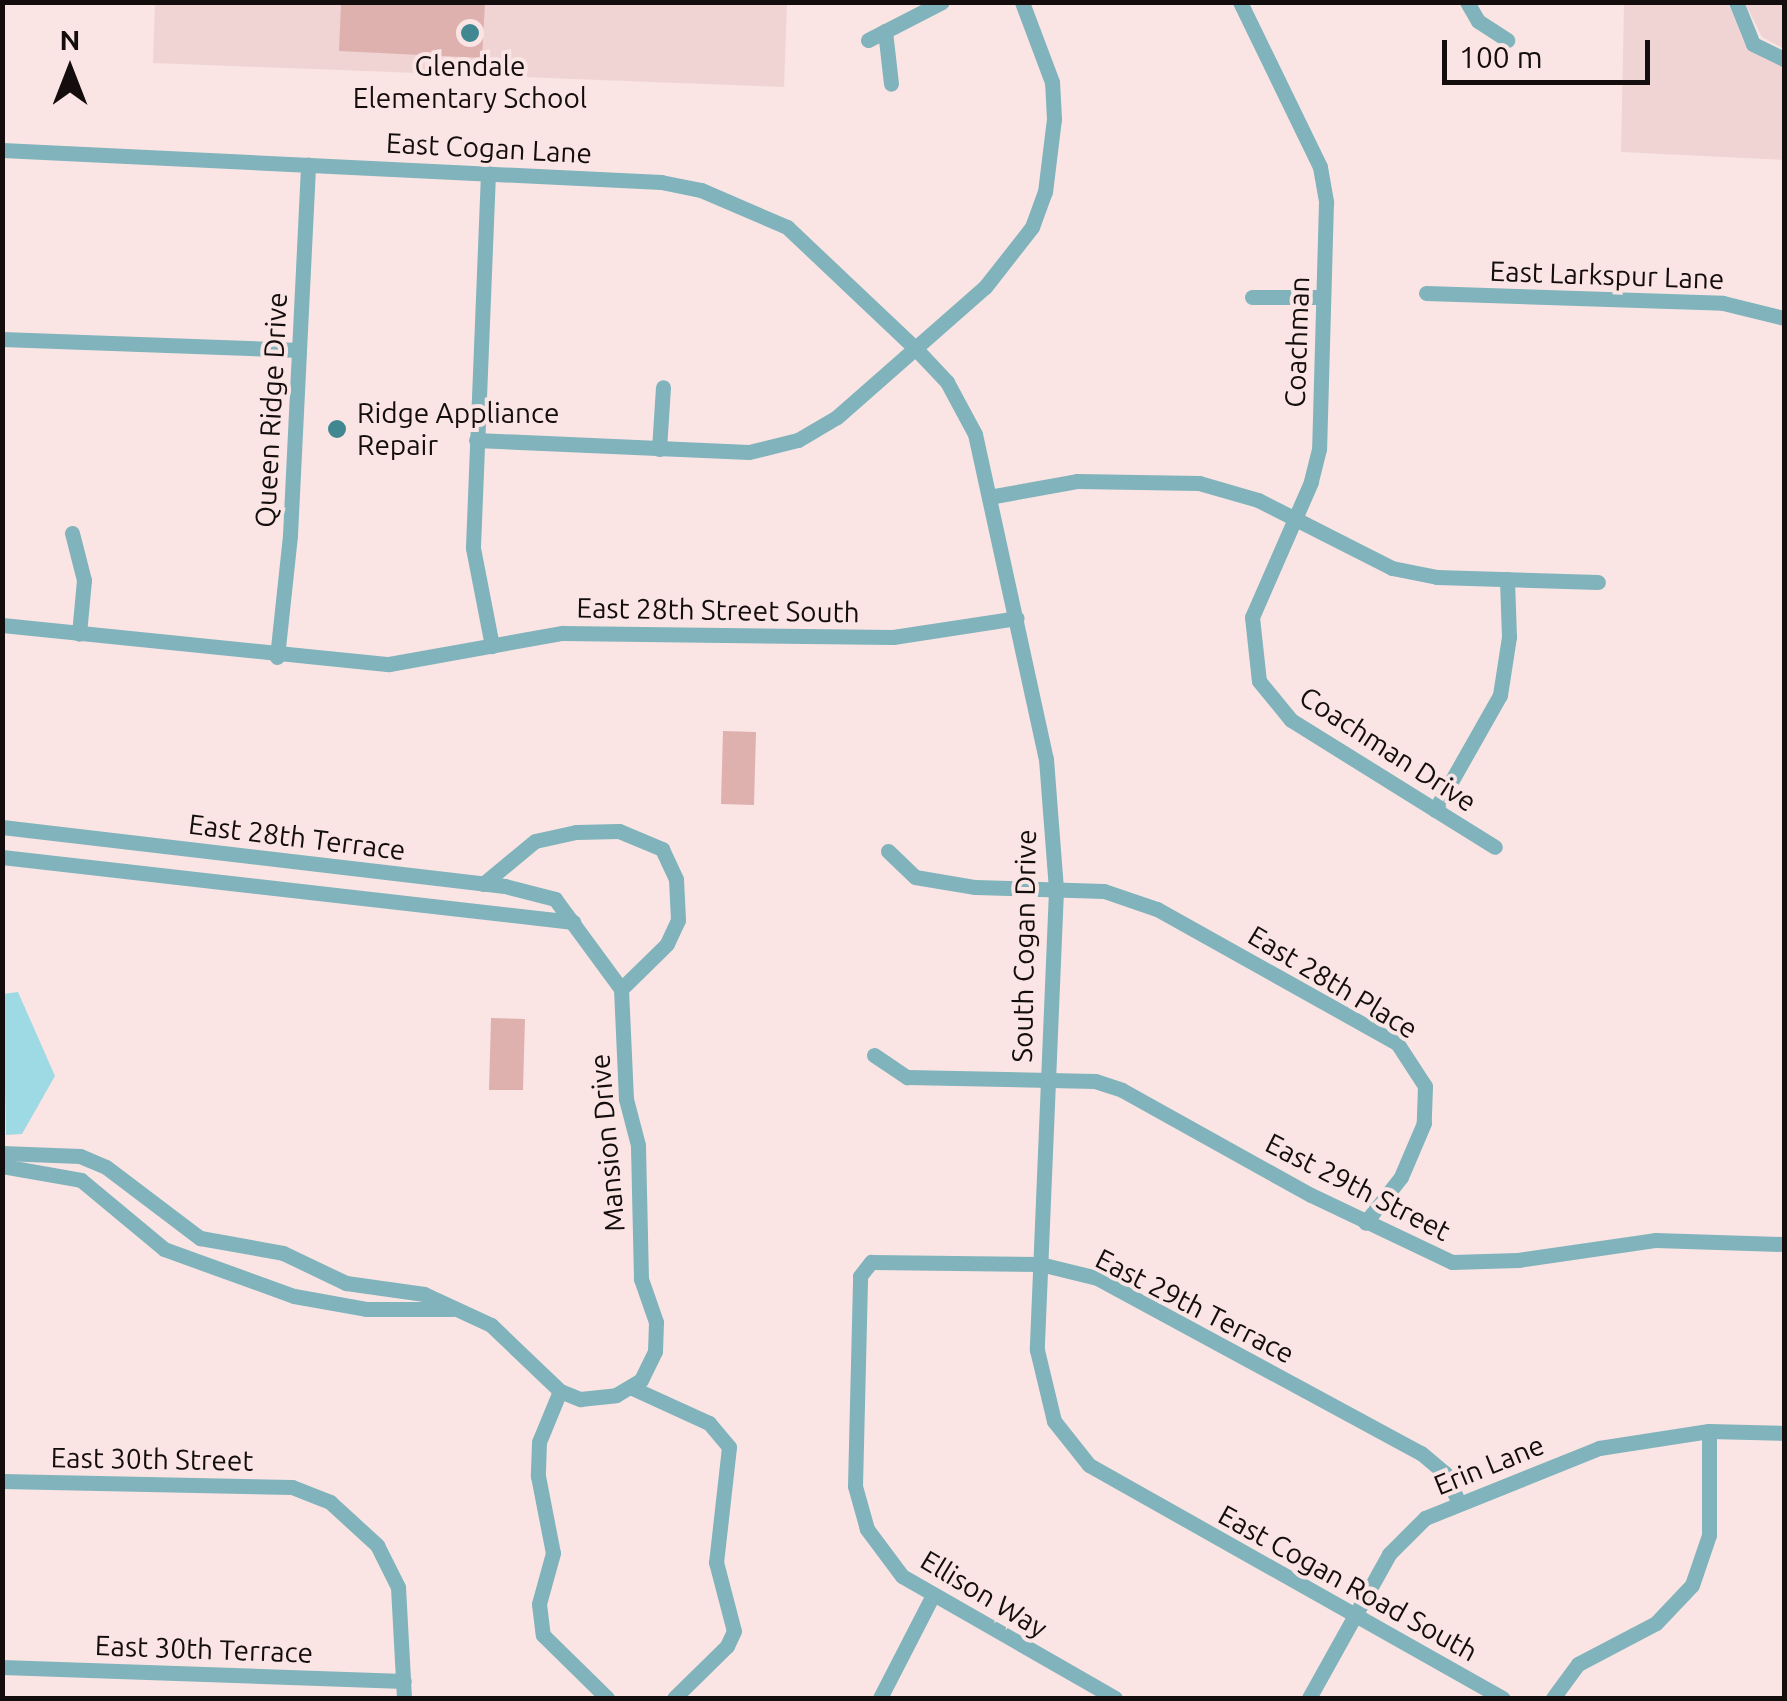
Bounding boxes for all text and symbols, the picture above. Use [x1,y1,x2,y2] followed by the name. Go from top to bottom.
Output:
[20,20,120,120] north arrow
[1447,20,1654,82] scale bar
[459,22,481,44] marker: Glendale Elementary School
[60,24,80,55] text: N
[1459,40,1543,74] text: 100 m
[353,49,587,115] place label: Glendale Elementary School
[385,126,593,170] street label: East Cogan Lane
[1489,254,1725,296] street label: East Larkspur Lane
[1278,276,1316,408] street label: Coachman
[248,291,294,529] street label: Queen Ridge Drive
[357,396,559,462] place label: Ridge Appliance Repair
[326,418,348,440] marker: Ridge Appliance Repair
[576,591,860,629] street label: East 28th Street South
[1293,679,1483,819] street label: Coachman Drive
[187,807,407,867] street label: East 28th Terrace
[1005,829,1043,1063] street label: South Cogan Drive
[1242,918,1424,1046] street label: East 28th Place
[582,1053,632,1233] street label: Mansion Drive
[1260,1126,1456,1248] street label: East 29th Street
[1090,1241,1300,1371] street label: East 29th Terrace
[1429,1428,1549,1502] street label: Erin Lane
[50,1440,254,1478] street label: East 30th Street
[1213,1498,1483,1668] street label: East Cogan Road South
[915,1543,1053,1645] street label: Ellison Way
[94,1628,314,1670] street label: East 30th Terrace

